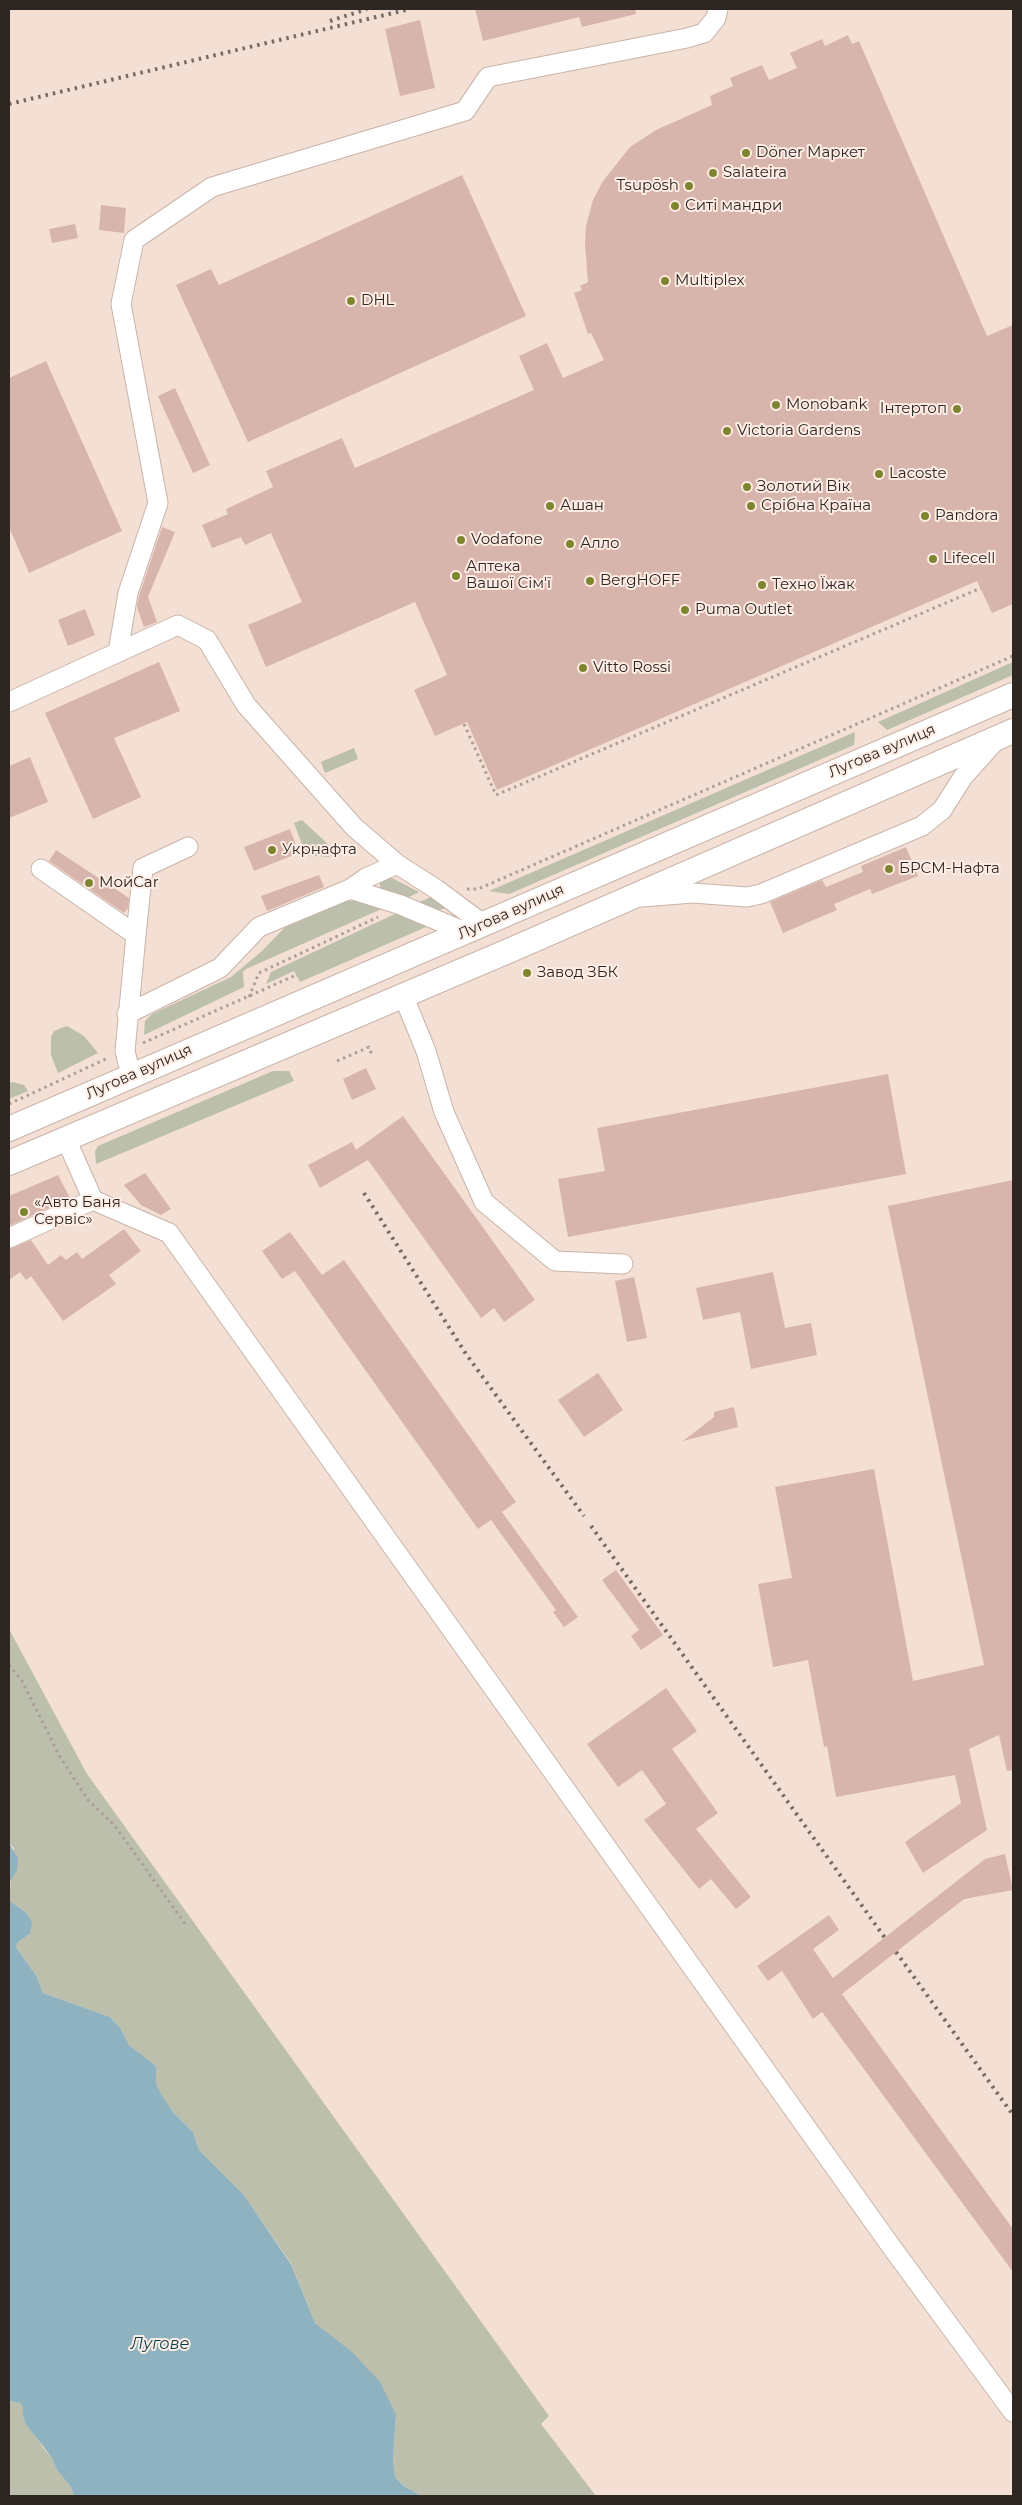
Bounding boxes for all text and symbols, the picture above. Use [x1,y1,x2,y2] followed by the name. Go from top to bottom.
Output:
[756,144,865,162] place label: Döner Маркет
[740,147,752,159] marker: Döner Маркет
[723,164,787,182] place label: Salateira
[707,167,719,179] marker: Salateira
[617,177,679,195] place label: Tsupōsh
[683,180,695,192] marker: Tsupōsh
[685,197,782,215] place label: Ситі мандри
[669,200,681,212] marker: Ситі мандри
[675,272,744,290] place label: Multiplex
[659,275,671,287] marker: Multiplex
[361,292,394,310] place label: DHL
[345,295,357,307] marker: DHL
[786,396,867,414] place label: Monobank
[770,399,782,411] marker: Monobank
[880,400,947,418] place label: Інтертоп
[951,403,963,415] marker: Інтертоп
[737,422,861,440] place label: Victoria Gardens
[721,425,733,437] marker: Victoria Gardens
[889,465,947,483] place label: Lacoste
[873,468,885,480] marker: Lacoste
[757,478,850,496] place label: Золотий Вік
[741,481,753,493] marker: Золотий Вік
[560,497,604,515] place label: Ашан
[761,497,871,515] place label: Срібна Країна
[544,500,556,512] marker: Ашан
[745,500,757,512] marker: Срібна Країна
[935,507,998,525] place label: Pandora
[919,510,931,522] marker: Pandora
[471,531,543,549] place label: Vodafone
[455,534,467,546] marker: Vodafone
[580,535,620,553] place label: Алло
[564,538,576,550] marker: Алло
[943,550,995,568] place label: Lifecell
[927,553,939,565] marker: Lifecell
[466,558,551,593] place label: Аптека Вашої Сім'ї
[450,570,462,582] marker: Аптека Вашої Сім'ї
[600,572,680,590] place label: BergHOFF
[584,575,596,587] marker: BergHOFF
[772,576,855,594] place label: Техно Їжак
[756,579,768,591] marker: Техно Їжак
[695,601,792,619] place label: Puma Outlet
[679,604,691,616] marker: Puma Outlet
[593,659,671,677] place label: Vitto Rossi
[577,662,589,674] marker: Vitto Rossi
[826,720,938,782] street label: Лугова вулиця
[282,841,357,859] place label: Укрнафта
[266,844,278,856] marker: Укрнафта
[899,860,1000,878] place label: БРСМ-Нафта
[883,863,895,875] marker: БРСМ-Нафта
[99,874,159,892] place label: МойCar
[83,877,95,889] marker: МойCar
[455,880,567,944] street label: Лугова вулиця
[537,964,618,982] place label: Завод ЗБК
[521,967,533,979] marker: Завод ЗБК
[83,1040,195,1104] street label: Лугова вулиця
[34,1194,121,1229] place label: «Авто Баня Сервіс»
[18,1206,30,1218] marker: «Авто Баня Сервіс»
[131,2334,189,2354] water label: Лугове

